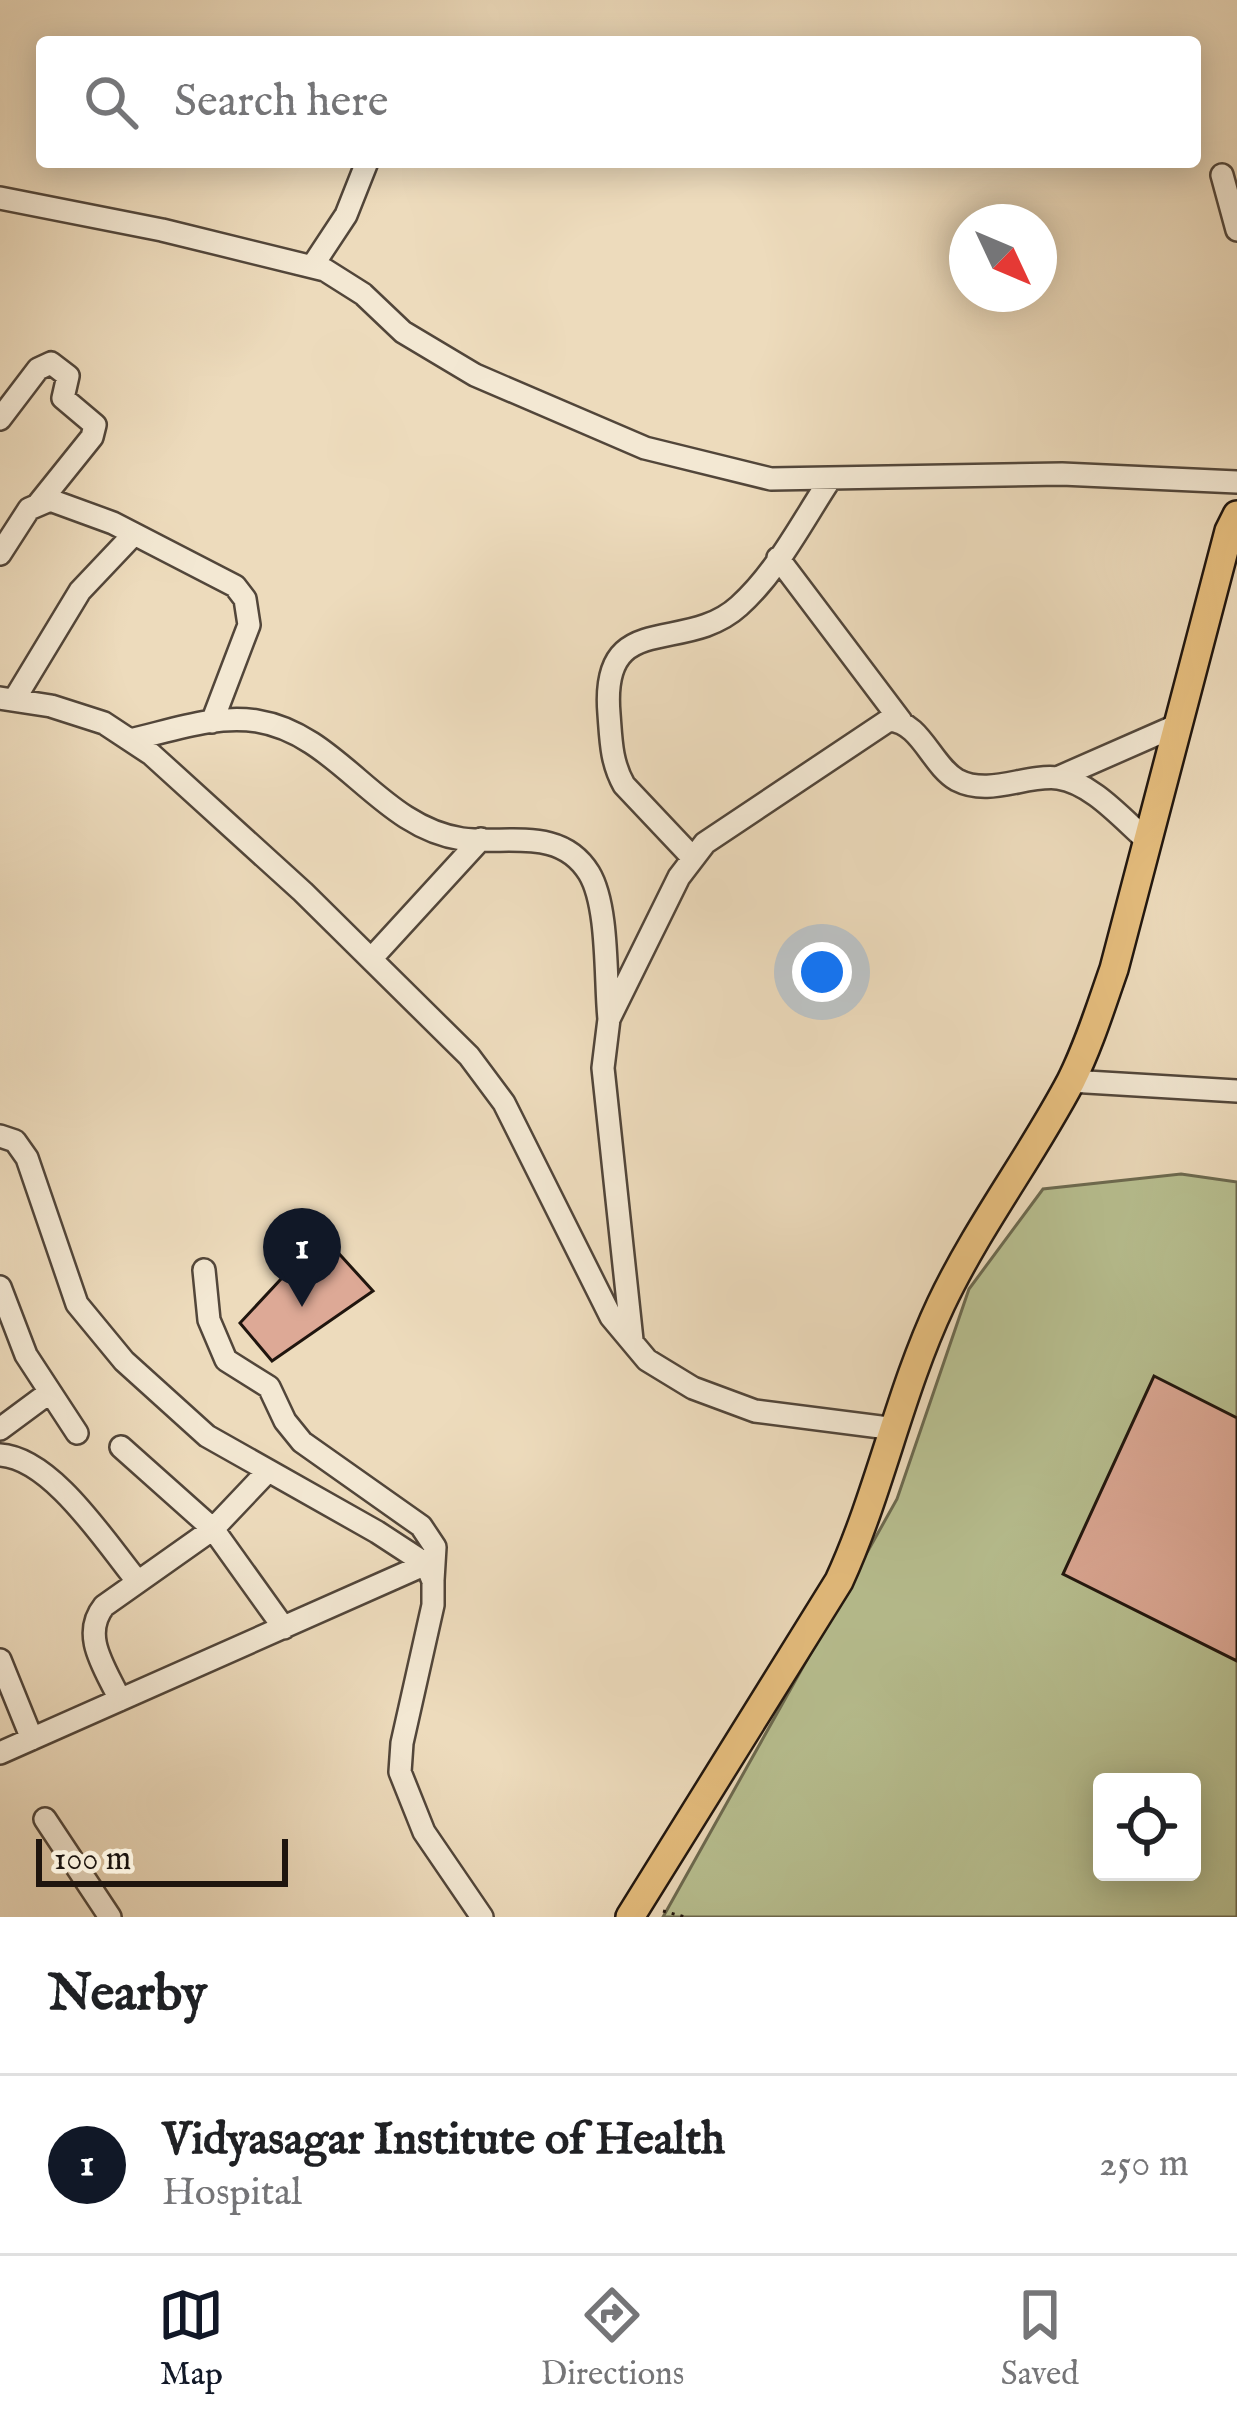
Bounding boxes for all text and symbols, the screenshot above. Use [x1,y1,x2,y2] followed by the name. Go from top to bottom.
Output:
[36,36,1201,168] search box
[78,69,144,135] icon: search
[174,74,388,131] text: Search here
[949,204,1057,312] north arrow
[792,942,852,1002] your location
[263,1208,341,1307] pin: 1
[1093,1773,1201,1881] map controls
[1093,1773,1201,1881] button: locate
[36,1833,288,1886] scale bar
[54,1839,131,1881] text: 100 m
[48,1963,207,2028] text: Nearby
[162,2112,725,2169] text: Vidyasagar Institute of Health
[80,2140,94,2189] text: 1
[1099,2140,1189,2189] text: 250 m
[162,2169,302,2218] text: Hospital
[158,2282,224,2396] tab: Map
[541,2282,684,2396] tab: Directions
[1001,2282,1079,2396] tab: Saved

